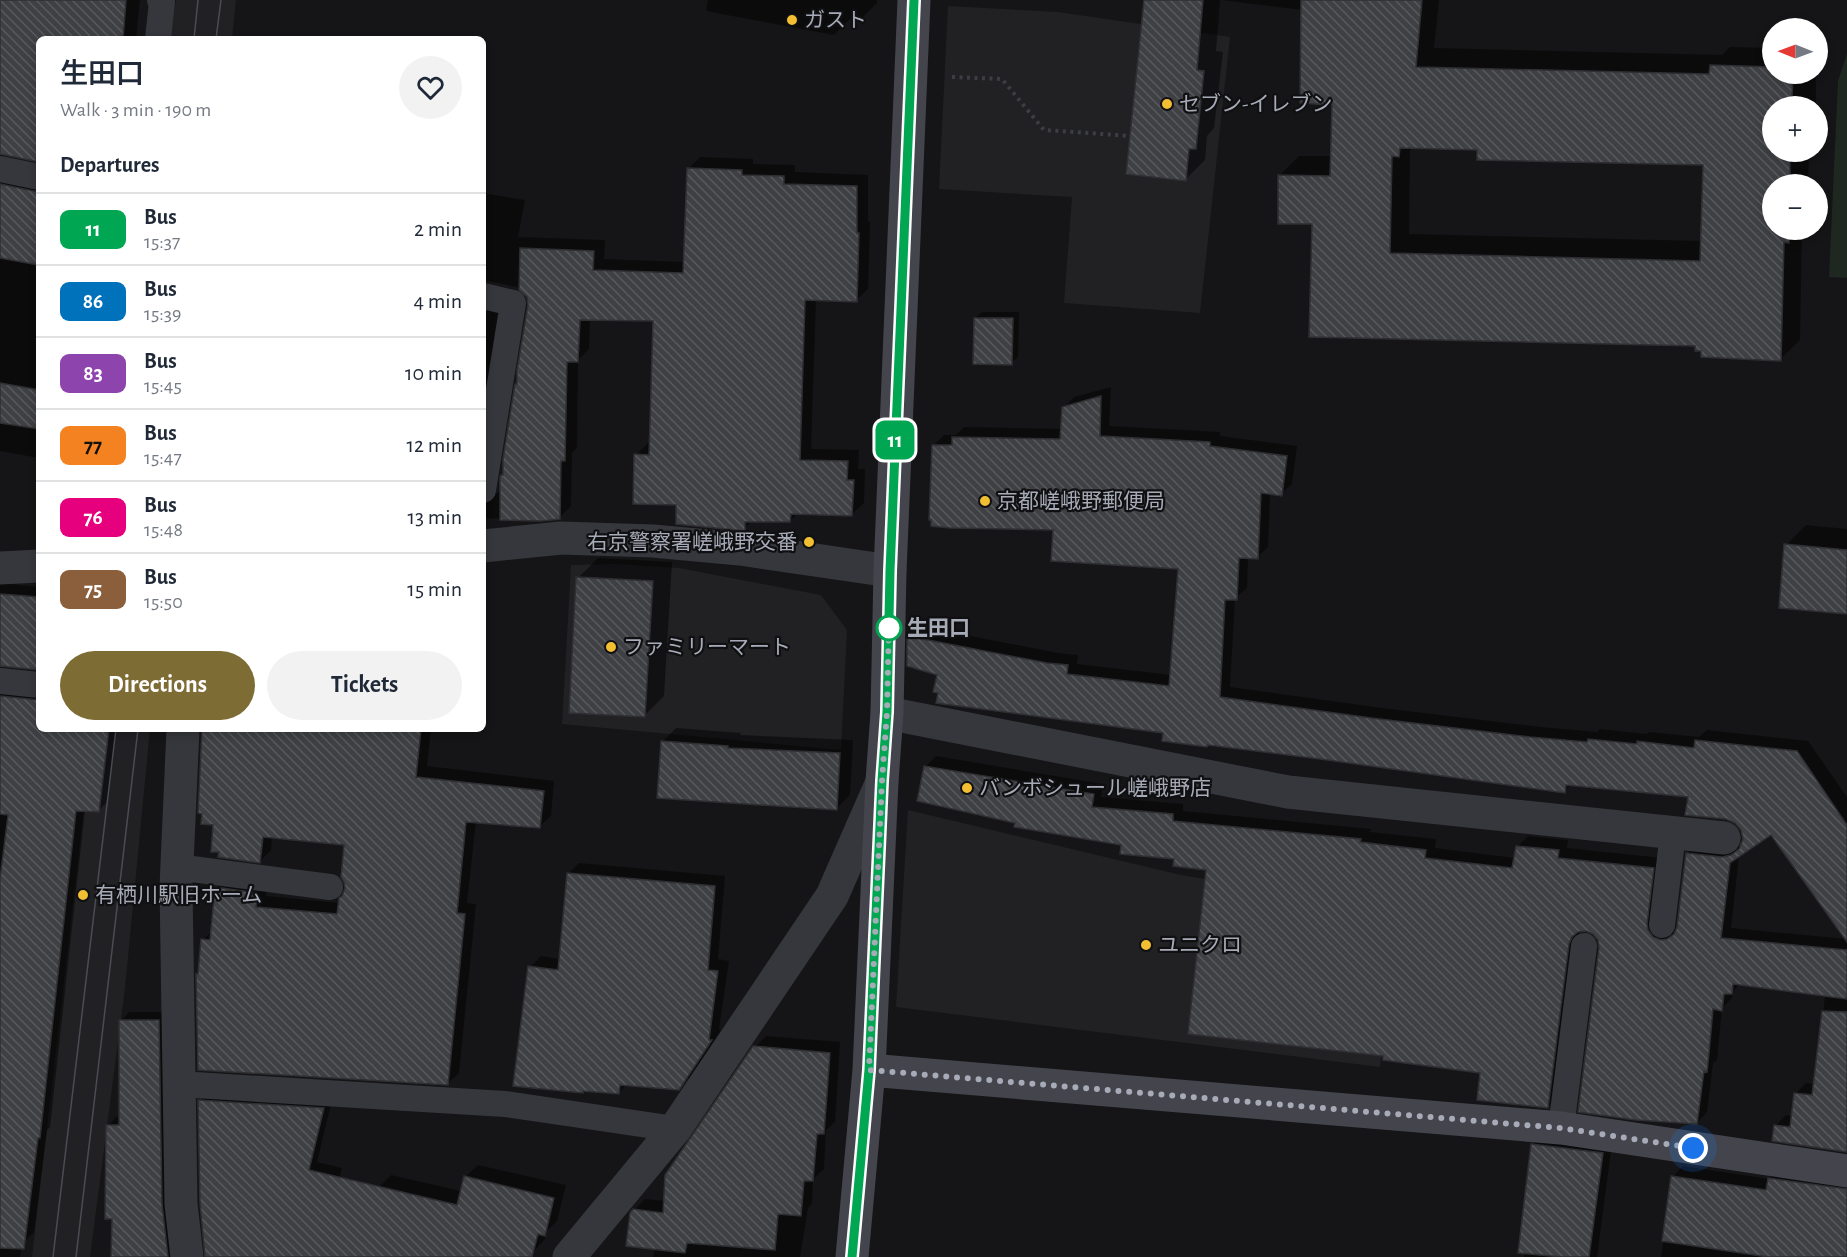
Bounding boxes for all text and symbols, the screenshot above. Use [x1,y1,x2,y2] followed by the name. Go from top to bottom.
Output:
[804,9,867,31] place label: ガスト
[785,13,799,27] marker: ガスト
[1762,18,1828,84] north arrow
[1762,18,1828,240] map controls
[399,56,462,119] button: heart
[60,61,144,89] text: 生田口
[1179,92,1332,115] place label: セブン-イレブン
[1762,96,1828,162] button: +
[1160,97,1174,111] marker: セブン-イレブン
[60,100,211,120] text: Walk · 3 min · 190 m
[60,154,160,176] text: Departures
[1762,174,1828,240] button: −
[144,206,177,228] text: Bus
[414,218,462,240] text: 2 min
[85,219,101,240] text: 11
[144,232,180,252] text: 15:37
[144,278,177,300] text: Bus
[414,290,462,312] text: 4 min
[83,291,103,312] text: 86
[144,304,181,324] text: 15:39
[144,350,177,372] text: Bus
[405,362,462,384] text: 10 min
[83,363,103,384] text: 83
[144,376,182,396] text: 15:45
[868,420,922,460] line badge: 11
[144,422,177,444] text: Bus
[887,430,903,451] text: 11
[407,434,462,456] text: 12 min
[84,435,102,456] text: 77
[144,448,182,468] text: 15:47
[997,490,1165,512] place label: 京都嵯峨野郵便局
[144,494,177,516] text: Bus
[978,494,992,508] marker: 京都嵯峨野郵便局
[407,506,462,528] text: 13 min
[83,507,103,528] text: 76
[144,520,183,540] text: 15:48
[587,531,797,553] place label: 右京警察署嵯峨野交番
[802,535,816,549] marker: 右京警察署嵯峨野交番
[144,566,177,588] text: Bus
[407,578,462,600] text: 15 min
[84,579,102,600] text: 75
[144,592,183,612] text: 15:50
[876,615,902,641] marker: 生田口
[907,617,970,639] place label: 生田口
[623,637,791,658] place label: ファミリーマート
[604,640,618,654] marker: ファミリーマート
[60,651,255,720] button: Directions
[267,651,462,720] button: Tickets
[979,777,1211,799] place label: バンボシュール嵯峨野店
[960,781,974,795] marker: バンボシュール嵯峨野店
[95,884,262,906] place label: 有栖川駅旧ホーム
[76,888,90,902] marker: 有栖川駅旧ホーム
[1158,934,1242,956] place label: ユニクロ
[1139,938,1153,952] marker: ユニクロ
[1678,1133,1708,1163] your location

